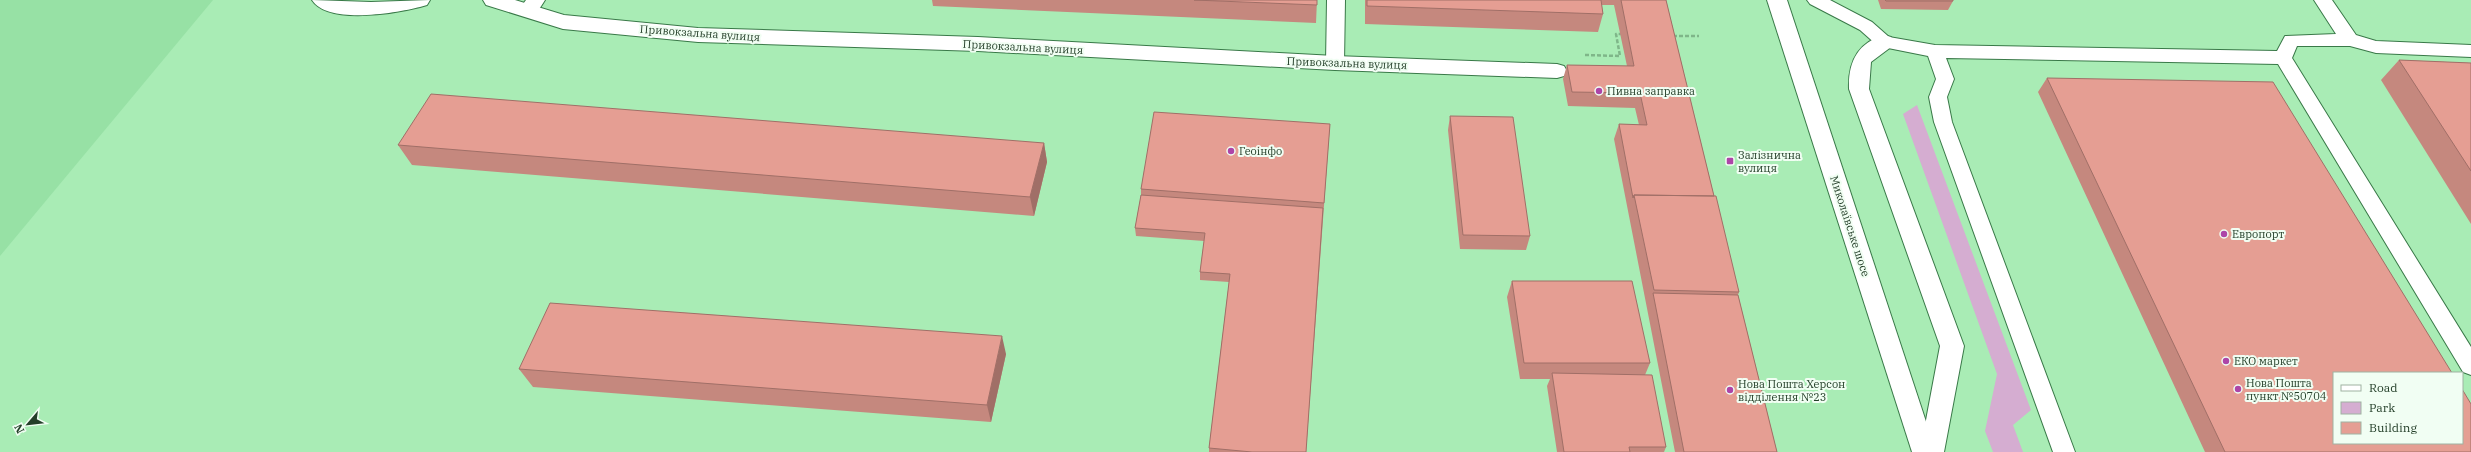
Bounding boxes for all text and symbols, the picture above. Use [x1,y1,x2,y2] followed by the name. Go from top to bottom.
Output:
[639,22,761,44] street label: Привокзальна вулиця
[962,37,1084,57] street label: Привокзальна вулиця
[1286,54,1408,72] street label: Привокзальна вулиця
[1607,84,1695,98] place label: Пивна заправка
[1594,86,1604,96] marker: Пивна заправка
[1239,144,1282,158] place label: Геоінфо
[1226,146,1236,156] marker: Геоінфо
[1738,148,1801,175] place label: Залізнична вулиця
[1725,156,1735,166] marker: Залізнична вулиця
[1827,174,1873,278] street label: Миколаївське шосе
[2232,227,2284,241] place label: Европорт
[2219,229,2229,239] marker: Европорт
[2234,354,2298,368] place label: ЕКО маркет
[2221,356,2231,366] marker: ЕКО маркет
[2333,372,2463,444] legend
[2246,376,2327,403] place label: Нова Пошта пункт №50704
[1738,377,1845,404] place label: Нова Пошта Херсон відділення №23
[2369,380,2398,395] text: Road
[2233,384,2243,394] marker: Нова Пошта пункт №50704
[1725,385,1735,395] marker: Нова Пошта Херсон відділення №23
[2369,400,2395,415] text: Park
[8,404,48,444] north arrow
[2369,420,2417,435] text: Building
[11,421,27,436] text: N

